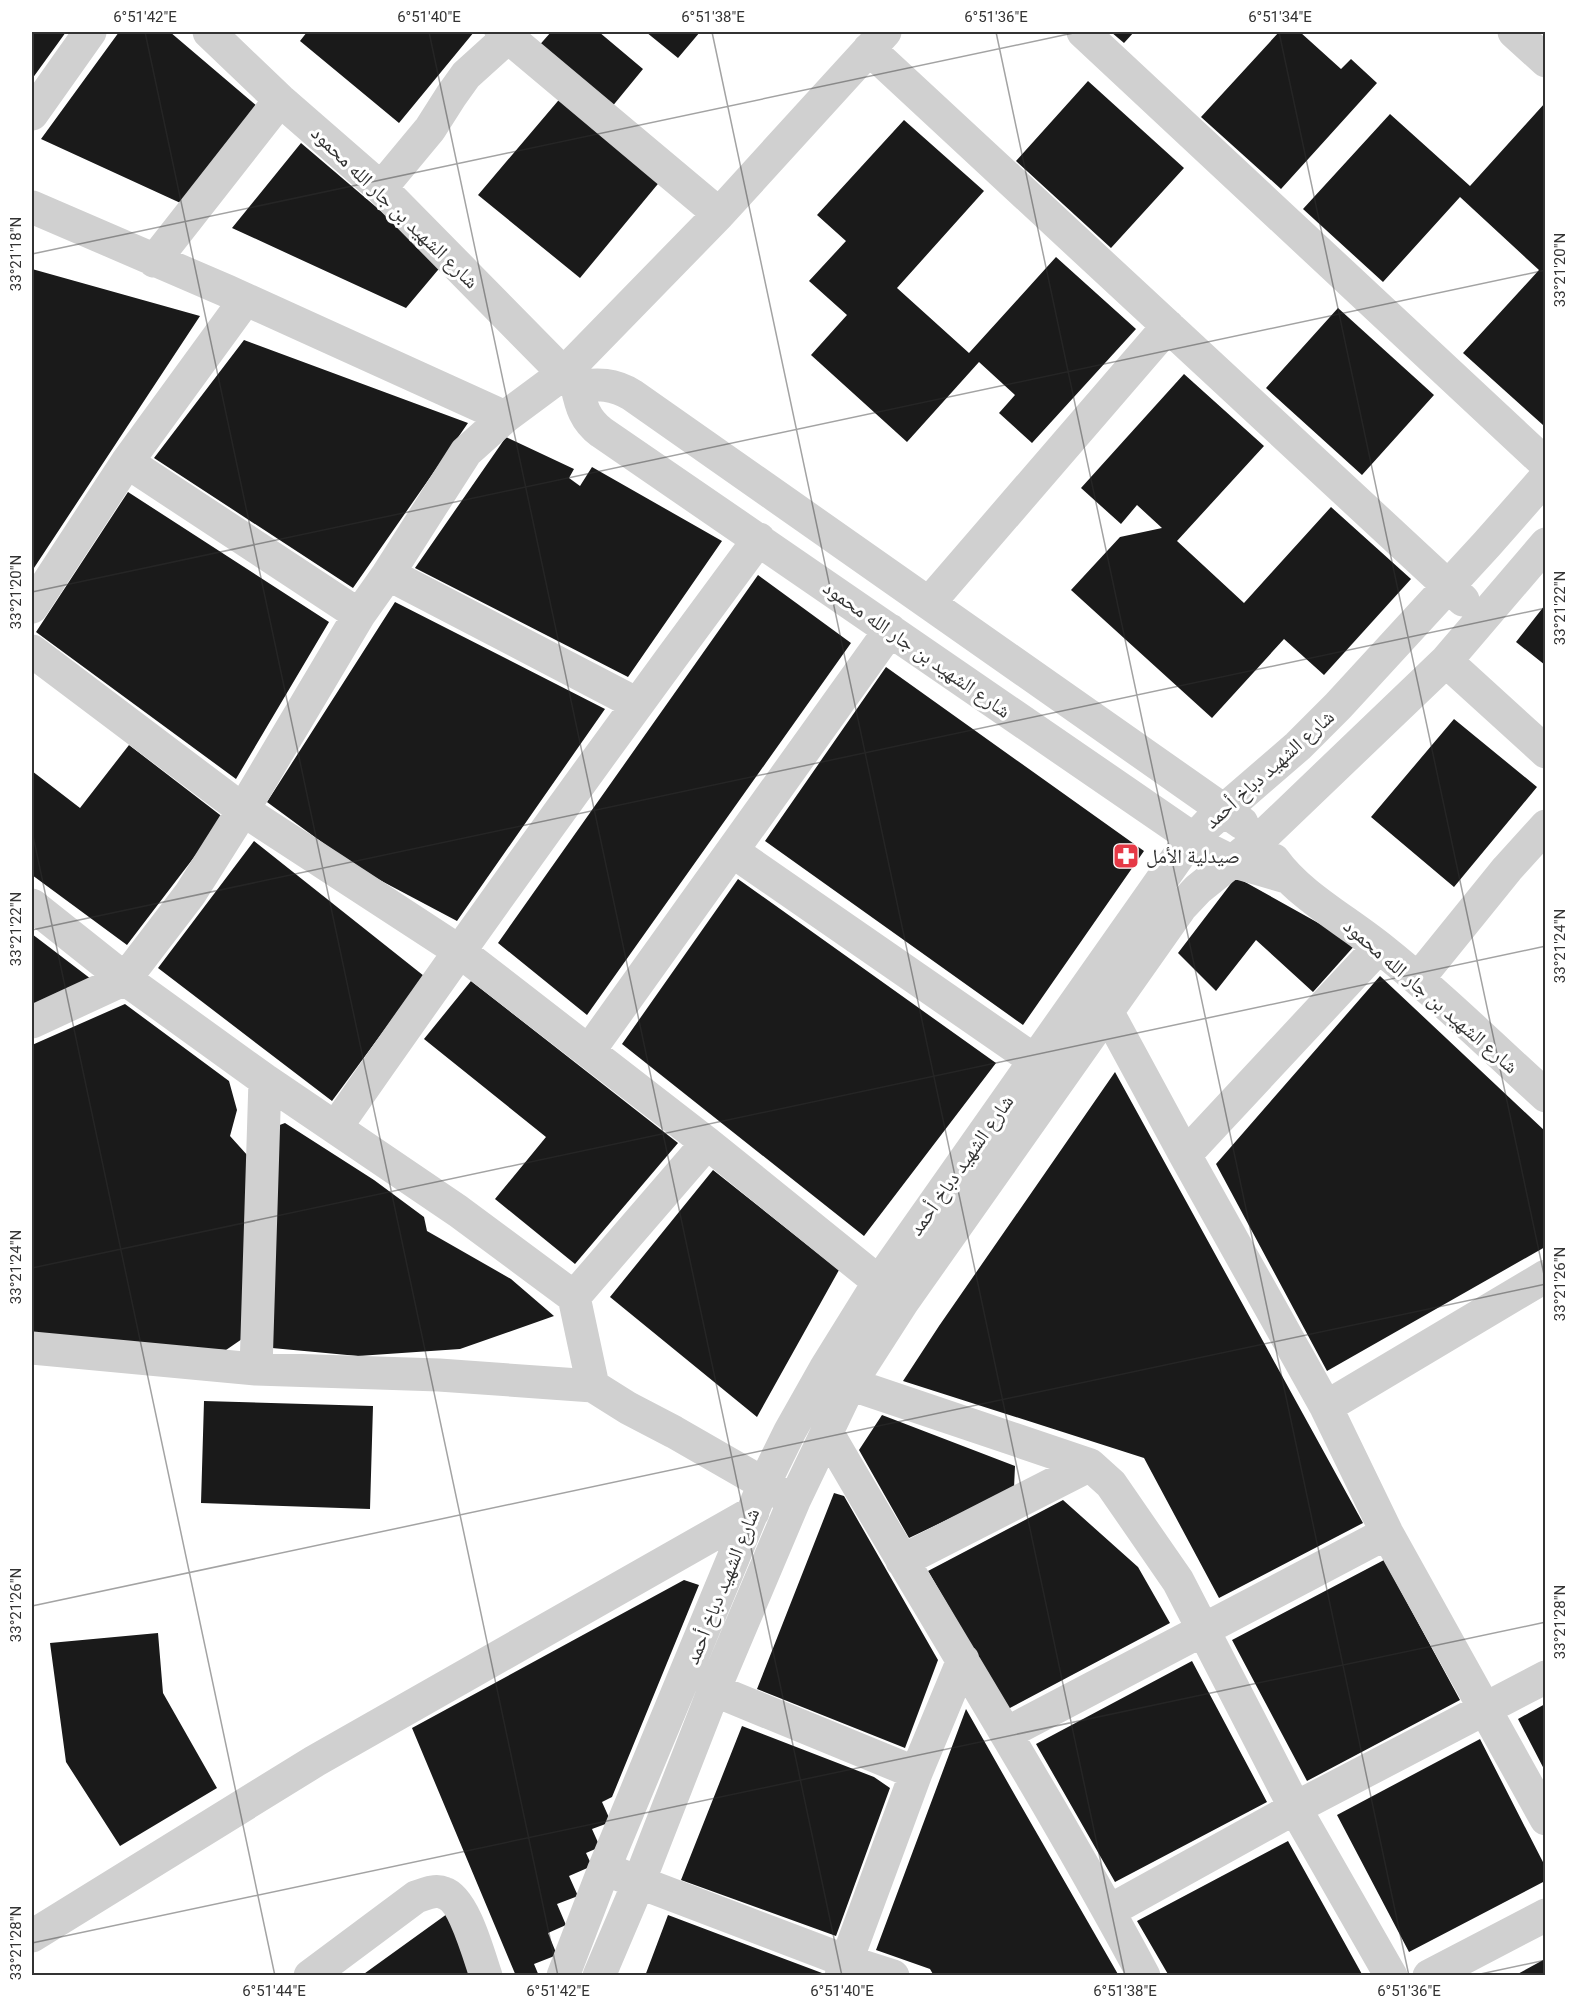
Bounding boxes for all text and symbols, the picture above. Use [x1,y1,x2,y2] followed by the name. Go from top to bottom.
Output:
[113,8,177,26] text: 6°51'42"E
[397,8,461,26] text: 6°51'40"E
[681,8,745,26] text: 6°51'38"E
[964,8,1028,26] text: 6°51'36"E
[1248,8,1312,26] text: 6°51'34"E
[306,121,484,294] street label: شارع الشهيد بن جار الله محمود
[7,217,25,291] text: 33°21'18"N
[1551,233,1569,307] text: 33°21'20"N
[7,555,25,629] text: 33°21'20"N
[1551,571,1569,645] text: 33°21'22"N
[818,575,1015,724] street label: شارع الشهيد بن جار الله محمود
[1199,704,1339,834] street label: شارع الشهيد دباخ أحمد
[1111,841,1141,871] pharmacy icon: صيدلية الأمل
[1146,844,1240,868] place label: صيدلية الأمل
[7,892,25,966] text: 33°21'22"N
[1551,909,1569,983] text: 33°21'24"N
[1338,914,1523,1079] street label: شارع الشهيد بن جار الله محمود
[903,1090,1019,1241] street label: شارع الشهيد دباخ أحمد
[7,1230,25,1304] text: 33°21'24"N
[1551,1247,1569,1321] text: 33°21'26"N
[680,1504,765,1668] street label: شارع الشهيد دباخ أحمد
[7,1568,25,1642] text: 33°21'26"N
[1551,1585,1569,1659] text: 33°21'28"N
[7,1906,25,1980] text: 33°21'28"N
[242,1982,306,2000] text: 6°51'44"E
[526,1982,590,2000] text: 6°51'42"E
[810,1982,874,2000] text: 6°51'40"E
[1093,1982,1157,2000] text: 6°51'38"E
[1377,1982,1441,2000] text: 6°51'36"E

